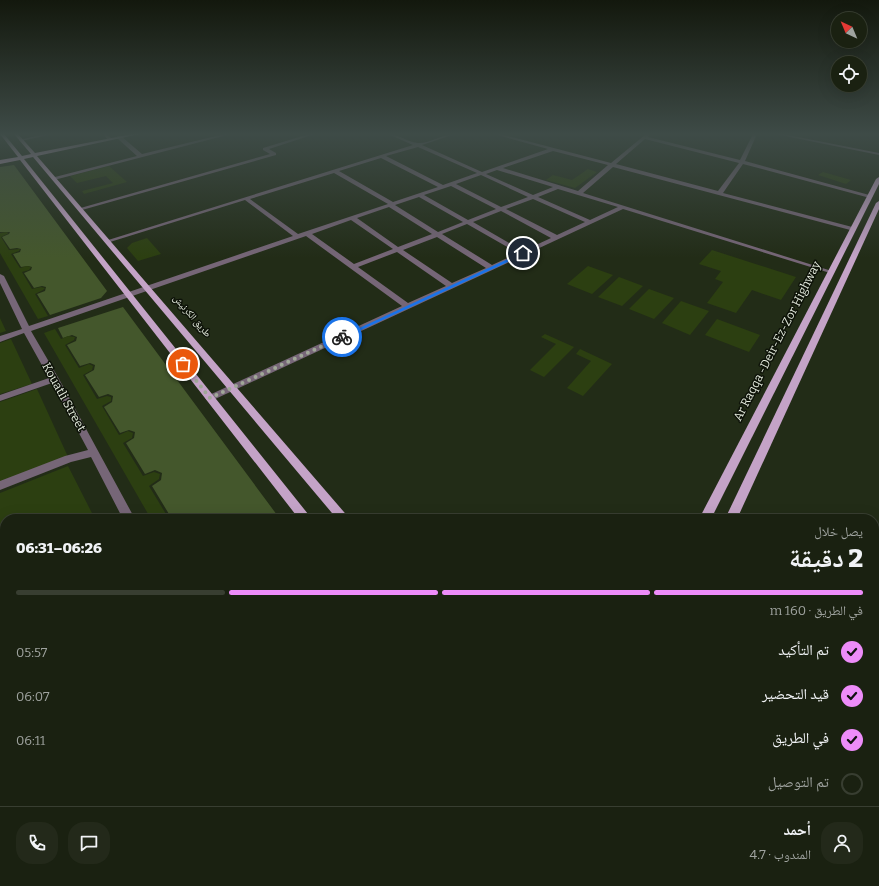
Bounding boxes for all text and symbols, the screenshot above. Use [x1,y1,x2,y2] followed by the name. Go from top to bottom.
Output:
[831,12,867,48] north arrow
[831,12,867,92] map controls
[831,56,867,92] button: locate
[506,236,540,270] pin
[512,242,534,264] icon: home
[731,258,824,423] street label: Ar Raqqa -Deir-Ez-Zor Highway
[170,292,214,340] street label: طريق الكرنيش
[322,317,362,357] courier
[331,326,353,348] icon: bike
[166,347,200,381] pin
[172,353,194,375] icon: bag
[39,360,89,434] street label: Kouatli Street
[814,524,863,539] text: يصل خلال
[16,539,102,557] text: 06:26–06:31
[789,543,863,574] text: 2 دقيقة
[770,603,863,618] text: في الطريق · 160 m
[778,641,829,659] text: تم التأكيد
[841,641,863,663] icon: check
[16,645,47,660] text: 05:57
[762,685,829,703] text: قيد التحضير
[841,685,863,707] icon: check
[16,689,50,704] text: 06:07
[772,729,829,747] text: في الطريق
[841,729,863,751] icon: check
[16,733,45,748] text: 06:11
[768,773,829,791] text: تم التوصيل
[784,821,811,839] text: أحمد
[16,822,58,864] button: phone
[68,822,110,864] button: chat
[821,822,863,864] button: person
[750,847,811,862] text: المندوب · 4.7

